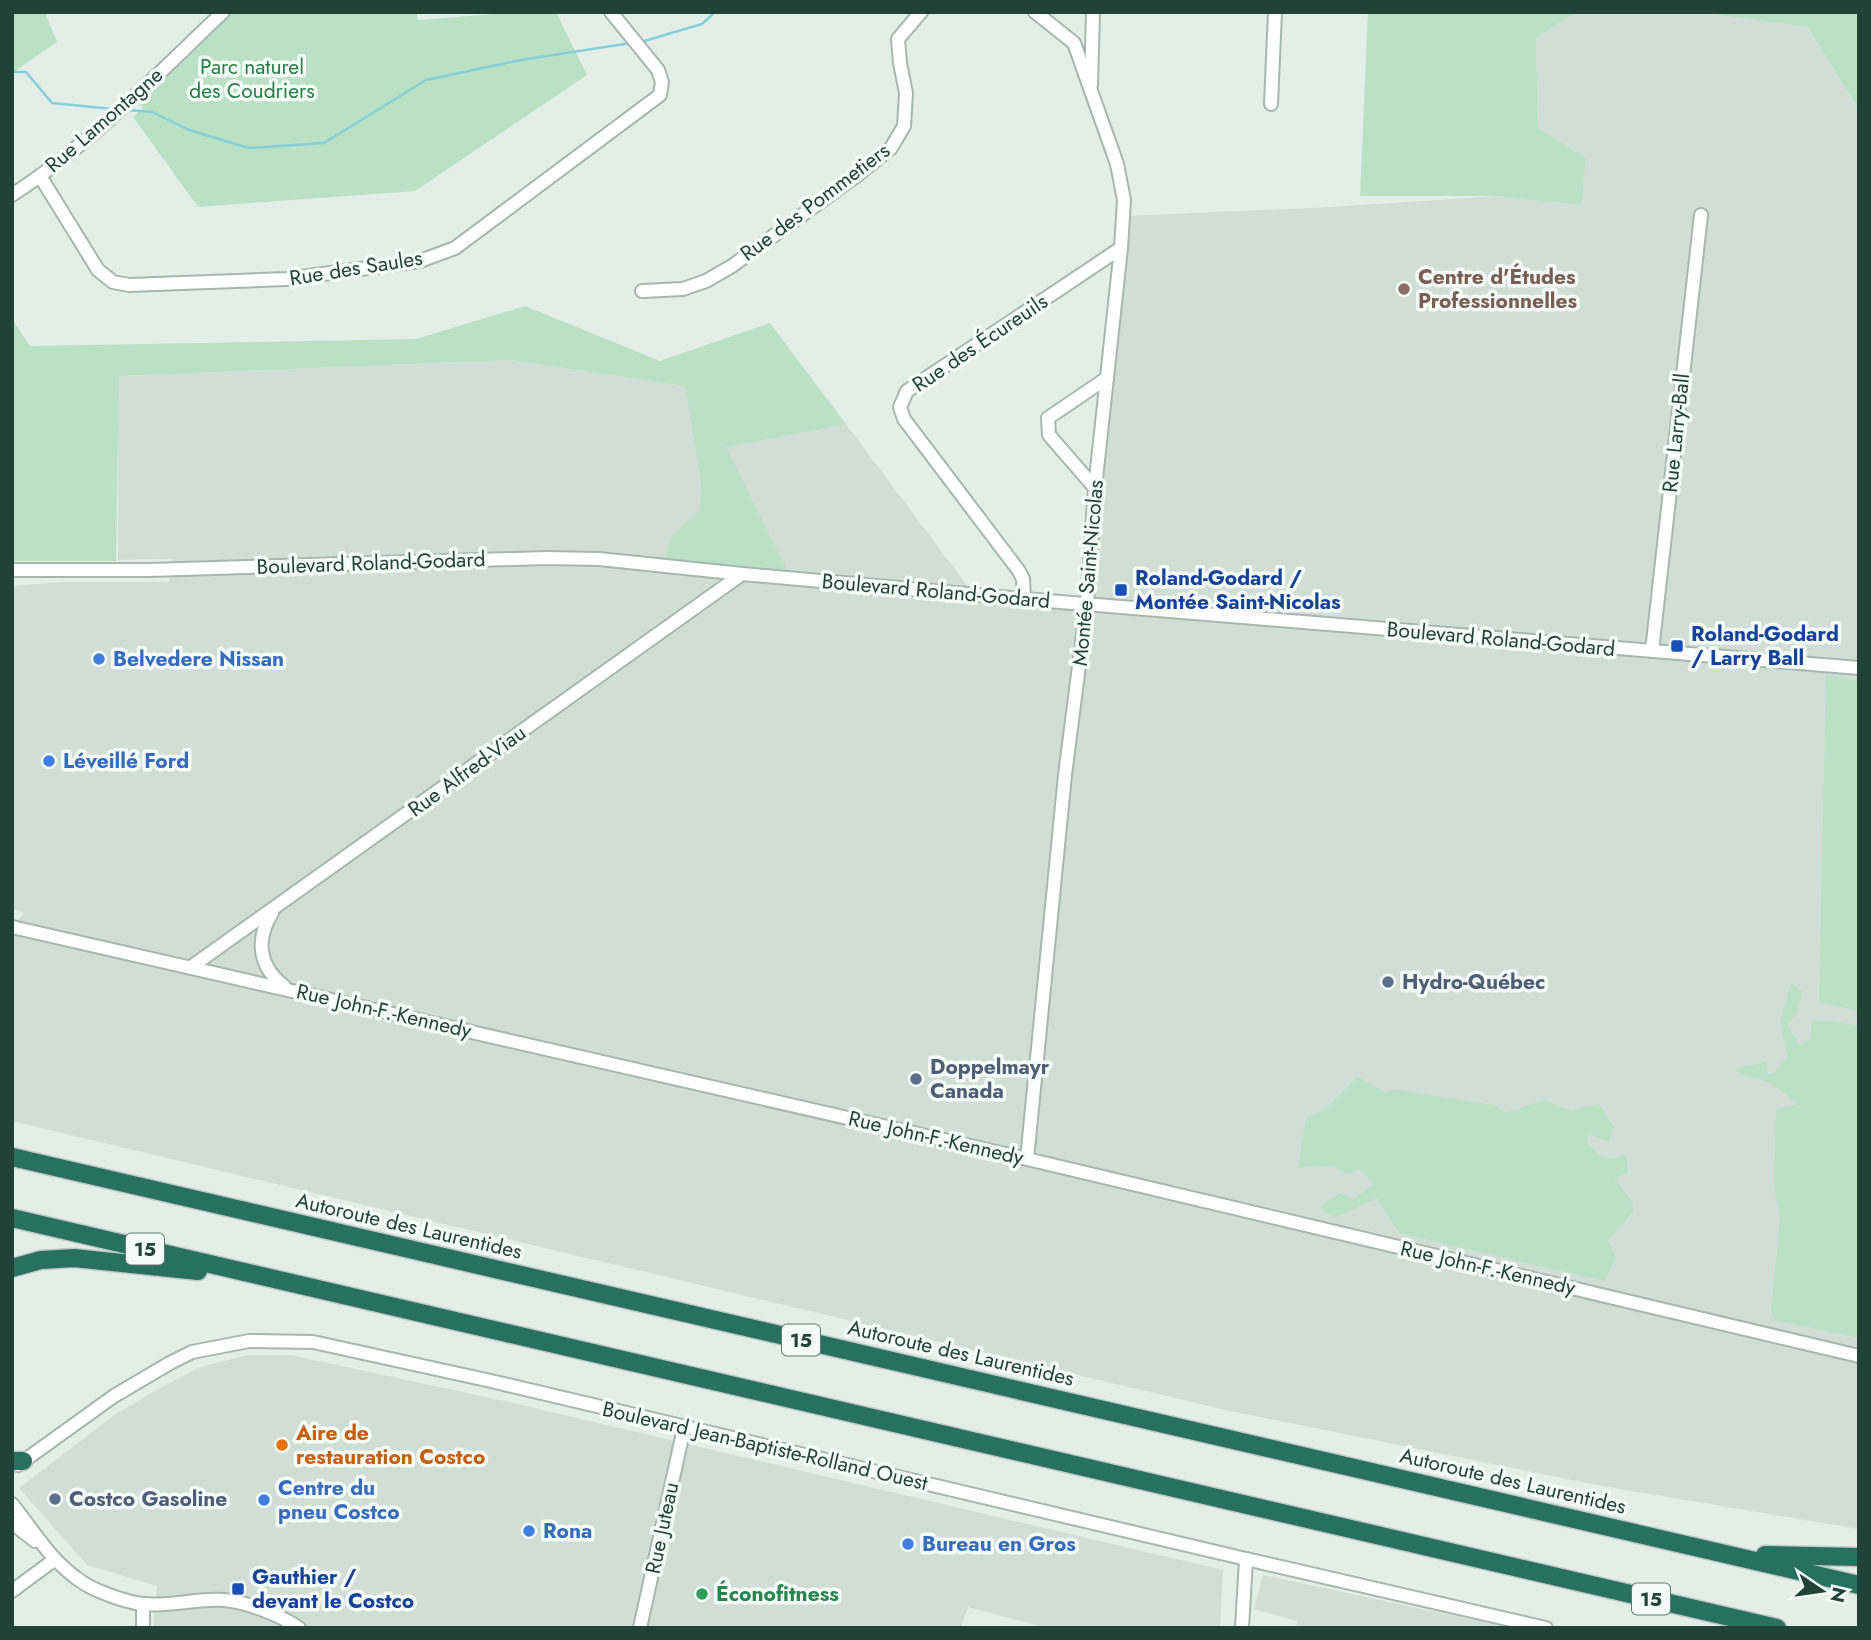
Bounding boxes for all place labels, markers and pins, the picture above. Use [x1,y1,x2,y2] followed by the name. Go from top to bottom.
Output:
[1418,262,1578,316] place label: Centre d'Études Professionnelles
[1396,281,1412,297] marker: Centre d'Études Professionnelles
[1135,563,1341,617] place label: Roland-Godard / Montée Saint-Nicolas
[1113,582,1129,598] marker: Roland-Godard / Montée Saint-Nicolas
[1691,619,1839,673] place label: Roland-Godard / Larry Ball
[1669,638,1685,654] marker: Roland-Godard / Larry Ball
[113,644,284,674] place label: Belvedere Nissan
[91,651,107,667] marker: Belvedere Nissan
[63,746,189,776] place label: Léveillé Ford
[41,753,57,769] marker: Léveillé Ford
[1402,967,1545,997] place label: Hydro-Québec
[1380,974,1396,990] marker: Hydro-Québec
[930,1052,1050,1106] place label: Doppelmayr Canada
[908,1071,924,1087] marker: Doppelmayr Canada
[295,1418,485,1472] place label: Aire de restauration Costco
[274,1437,290,1453] marker: Aire de restauration Costco
[278,1473,400,1527] place label: Centre du pneu Costco
[69,1484,227,1514] place label: Costco Gasoline
[47,1491,63,1507] marker: Costco Gasoline
[256,1492,272,1508] marker: Centre du pneu Costco
[543,1516,592,1546] place label: Rona
[521,1523,537,1539] marker: Rona
[922,1529,1076,1559] place label: Bureau en Gros
[900,1536,916,1552] marker: Bureau en Gros
[252,1562,414,1616] place label: Gauthier / devant le Costco
[716,1579,839,1609] place label: Éconofitness
[230,1581,246,1597] marker: Gauthier / devant le Costco
[694,1586,710,1602] marker: Éconofitness

